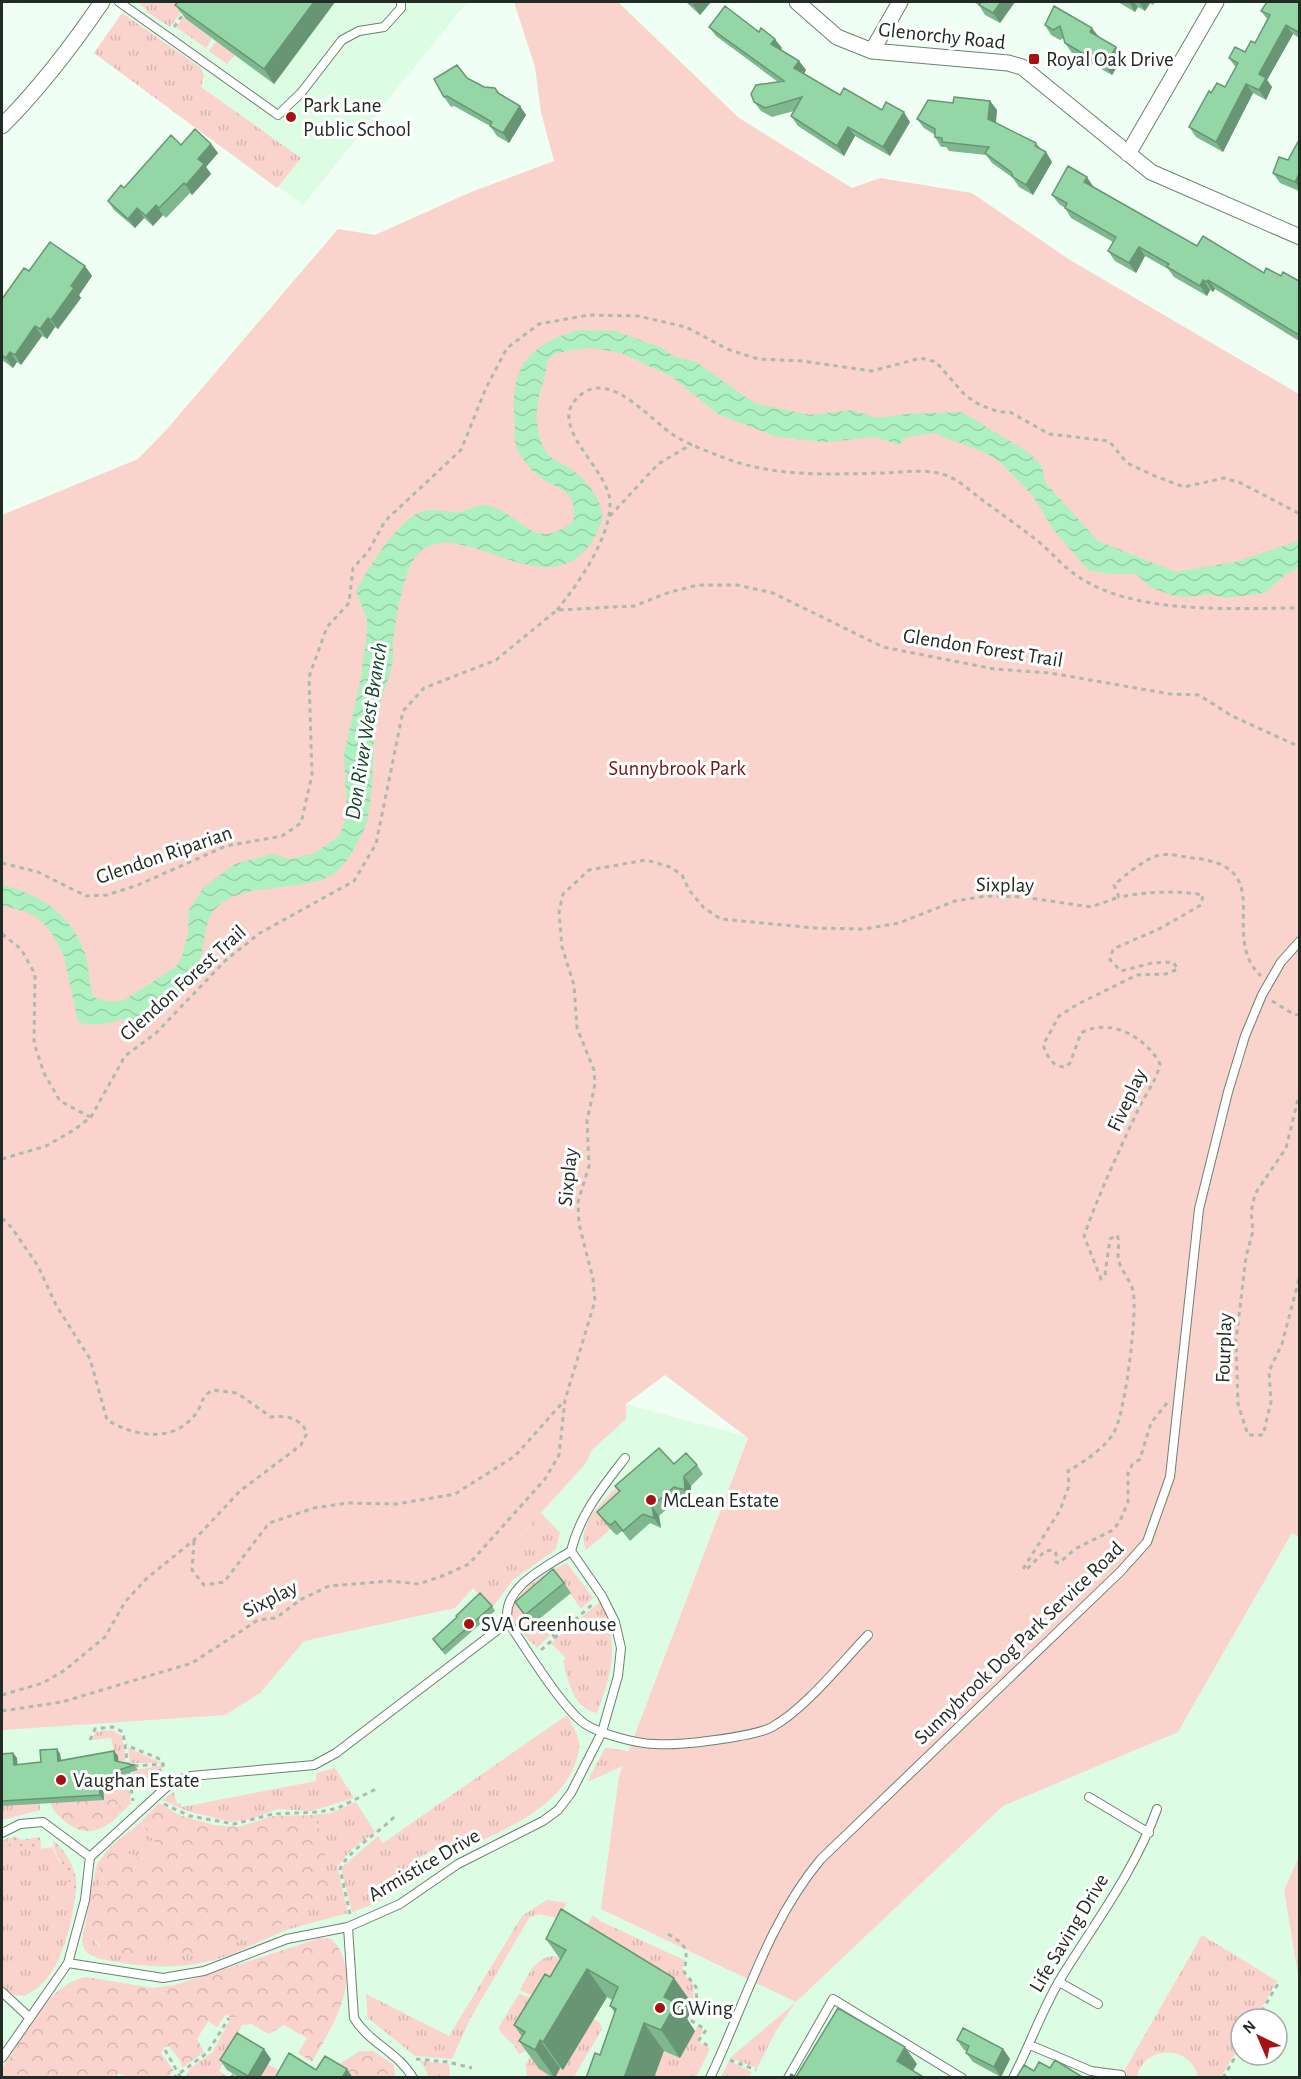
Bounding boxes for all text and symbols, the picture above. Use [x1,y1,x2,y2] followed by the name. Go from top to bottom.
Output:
[877,19,1007,53] street label: Glenorchy Road
[1046,49,1174,70] place label: Royal Oak Drive
[1027,52,1041,66] marker: Royal Oak Drive
[303,95,411,140] place label: Park Lane Public School
[284,110,298,124] marker: Park Lane Public School
[902,625,1064,671] street label: Glendon Forest Trail
[341,641,391,821] water label: Don River West Branch
[608,758,746,779] park label: Sunnybrook Park
[93,822,235,888] street label: Glendon Riparian
[976,874,1034,896] street label: Sixplay
[116,921,250,1045] street label: Glendon Forest Trail
[1103,1065,1151,1135] street label: Fiveplay
[555,1147,581,1207] street label: Sixplay
[1212,1313,1236,1383] street label: Fourplay
[663,1490,779,1511] place label: McLean Estate
[644,1493,658,1507] marker: McLean Estate
[910,1537,1128,1748] street label: Sunnybrook Dog Park Service Road
[239,1576,301,1622] street label: Sixplay
[481,1614,616,1635] place label: SVA Greenhouse
[462,1617,476,1631] marker: SVA Greenhouse
[73,1770,199,1791] place label: Vaughan Estate
[54,1773,68,1787] marker: Vaughan Estate
[365,1825,483,1905] street label: Armistice Drive
[1025,1870,1113,1996] street label: Life Saving Drive
[672,1998,734,2019] place label: G Wing
[653,2001,667,2015] marker: G Wing
[1229,2007,1289,2067] north arrow
[1240,2017,1259,2037] text: N

